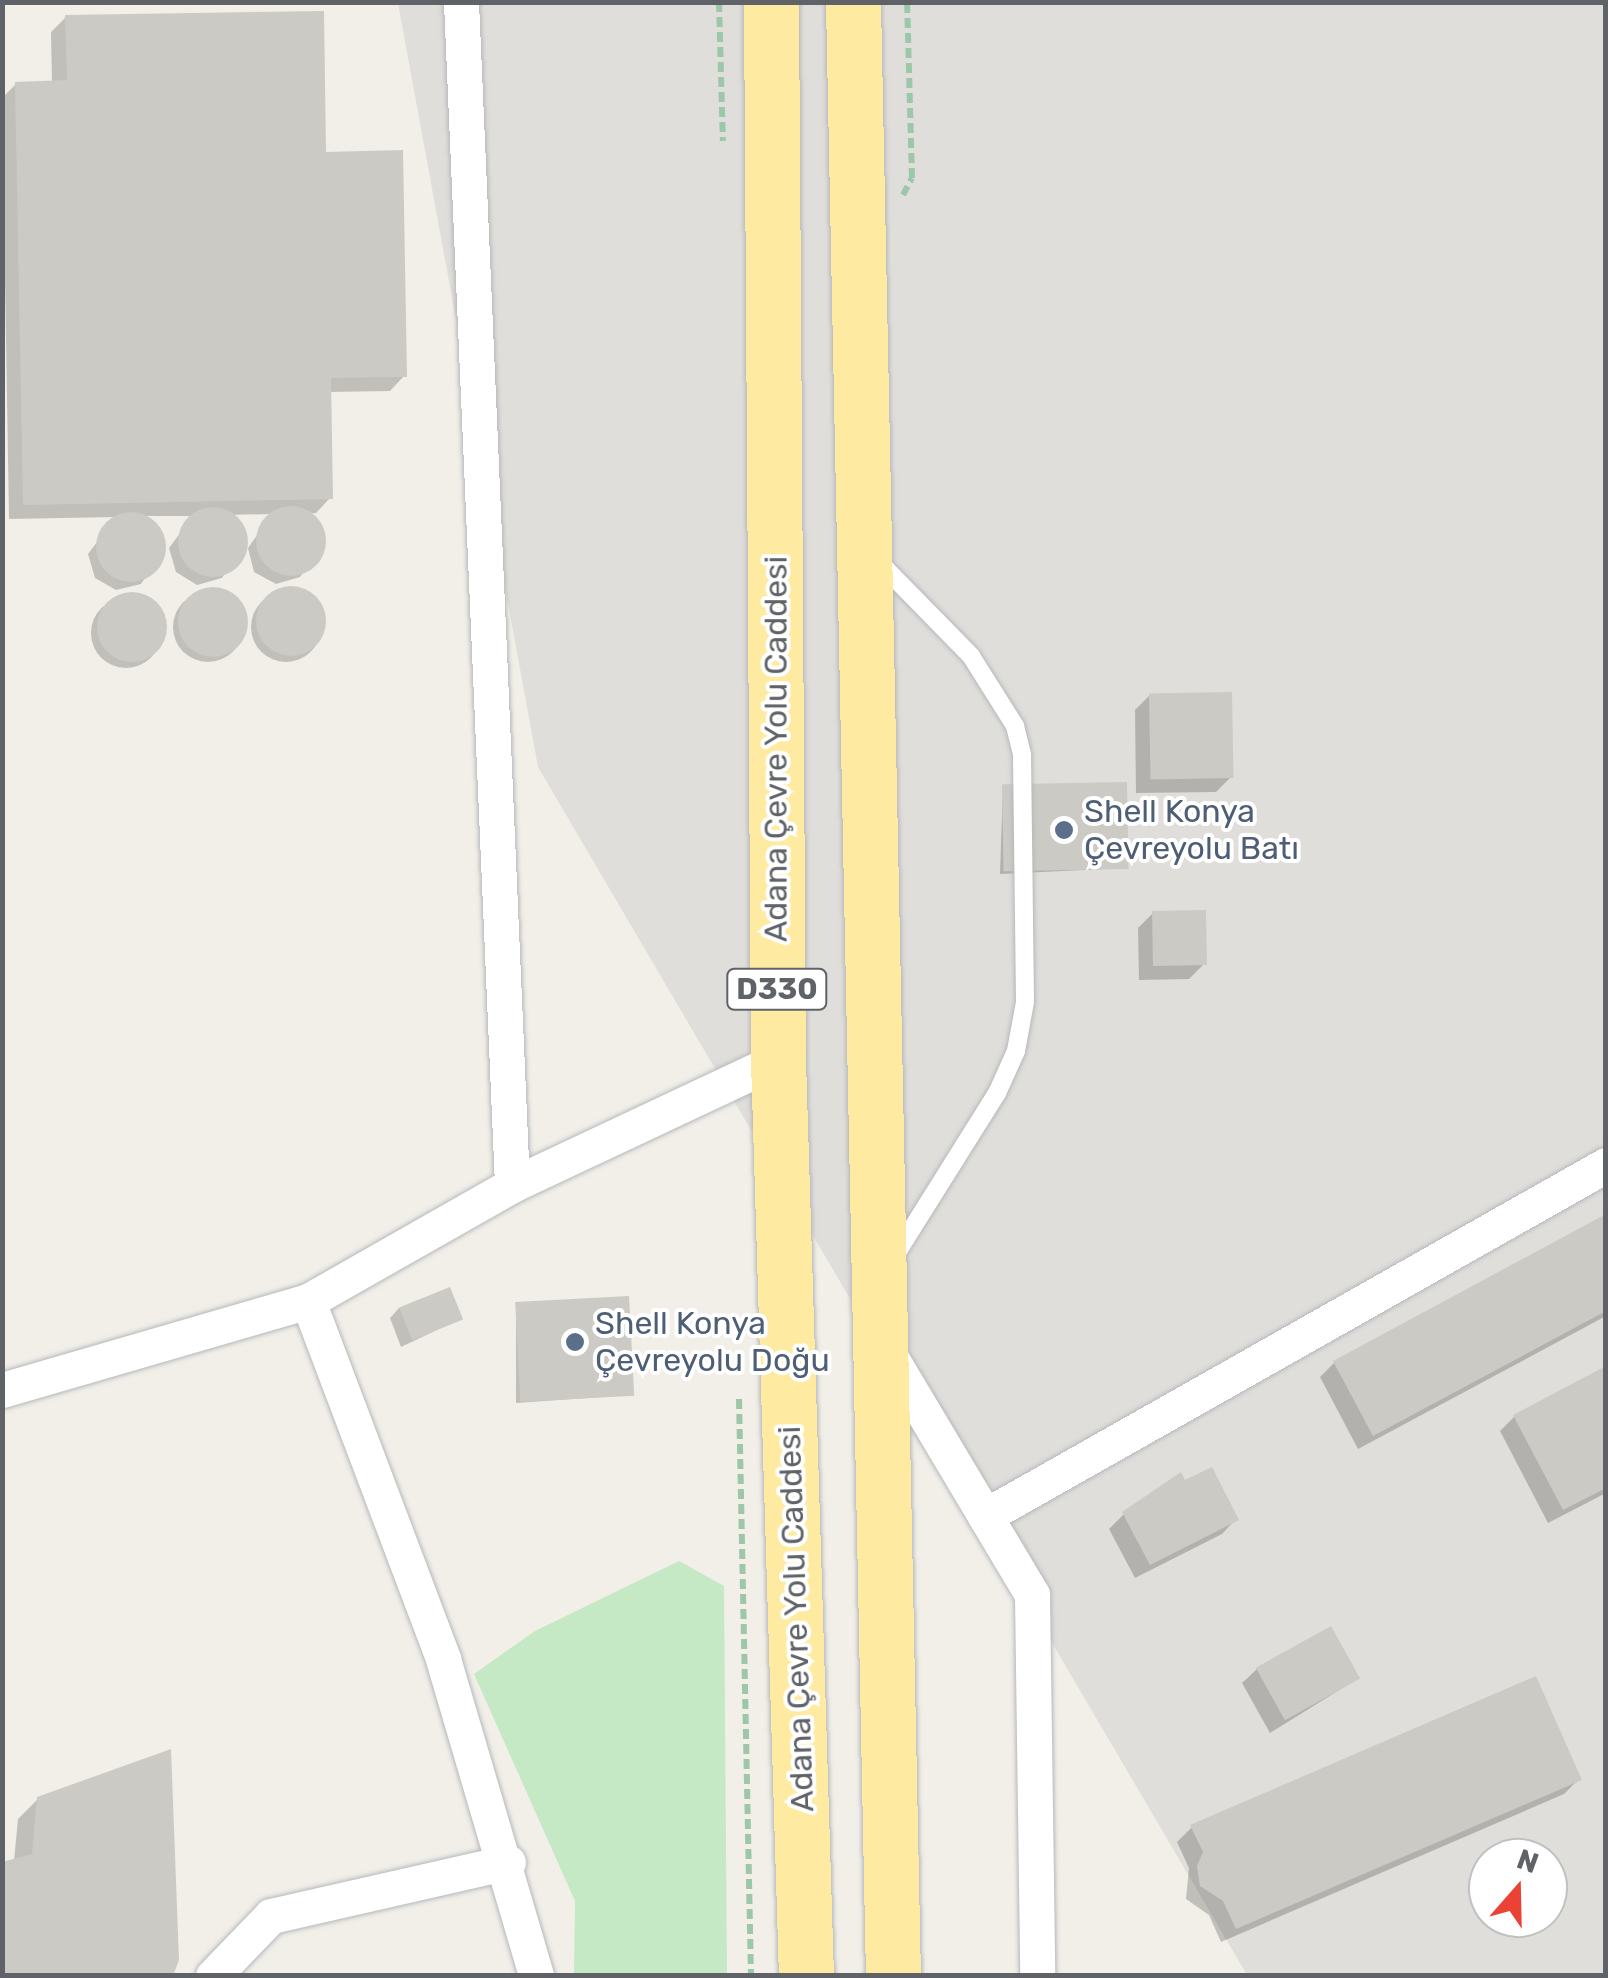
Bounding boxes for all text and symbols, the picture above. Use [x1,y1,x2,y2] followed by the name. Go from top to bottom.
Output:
[757,555,795,943] street label: Adana Çevre Yolu Caddesi
[1084,793,1299,868] place label: Shell Konya Çevreyolu Batı
[1053,819,1075,841] marker: Shell Konya Çevreyolu Batı
[724,964,830,1014] road number: D330
[595,1305,830,1380] place label: Shell Konya Çevreyolu Doğu
[564,1331,586,1353] marker: Shell Konya Çevreyolu Doğu
[770,1425,822,1813] street label: Adana Çevre Yolu Caddesi
[1468,1838,1568,1938] north arrow
[1513,1842,1543,1880] text: N

